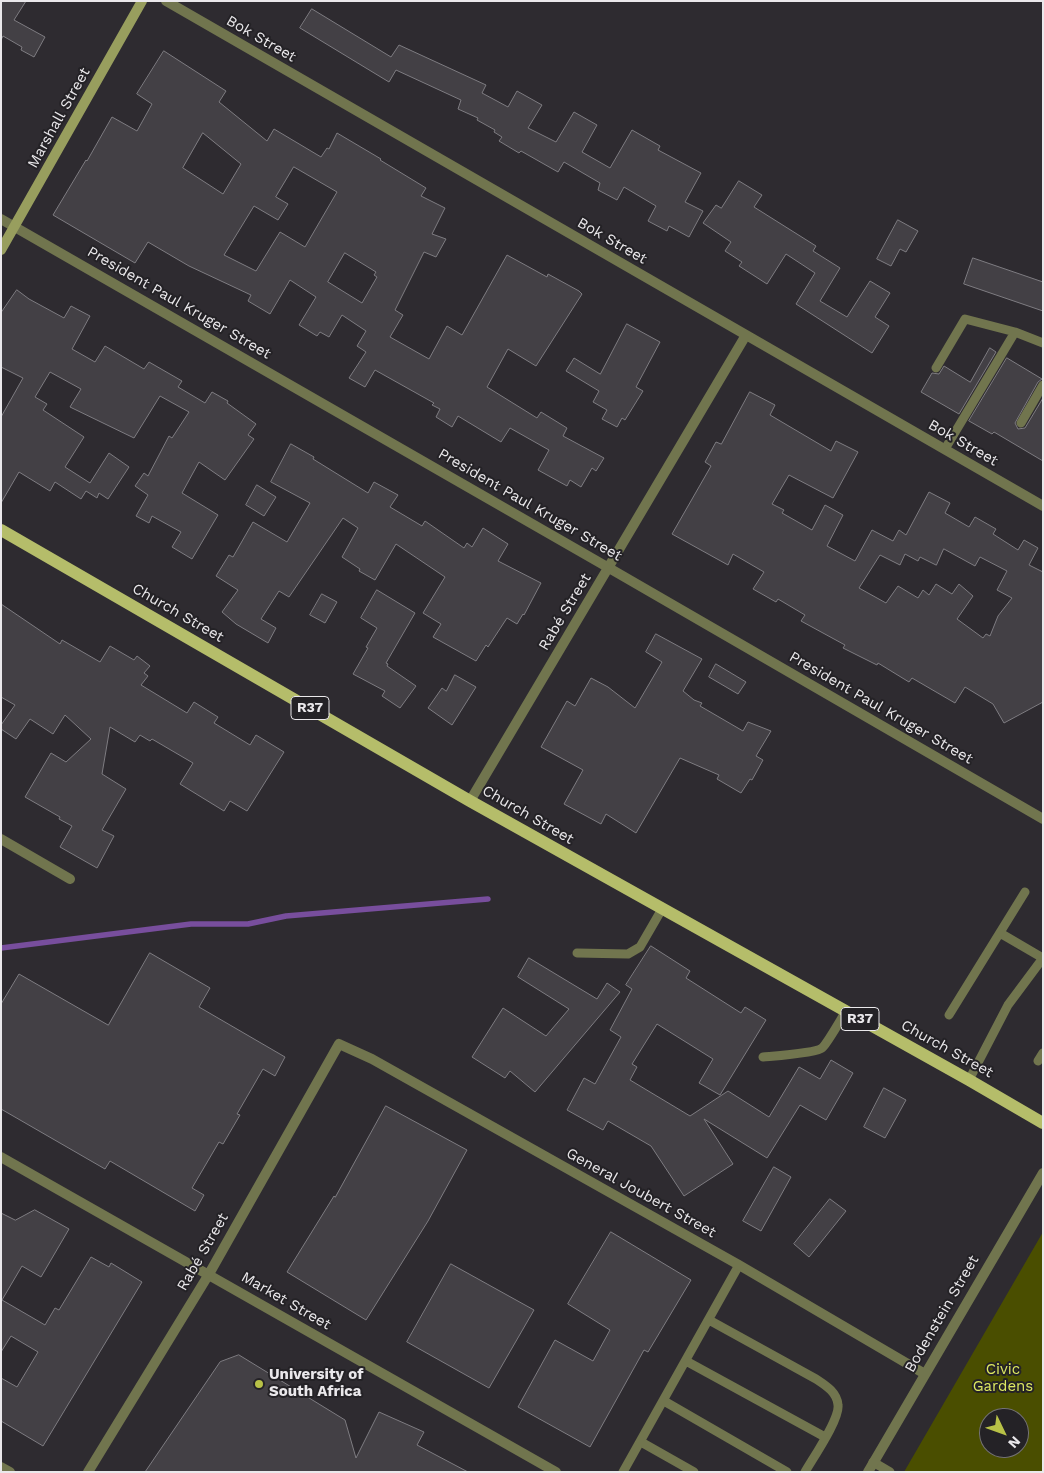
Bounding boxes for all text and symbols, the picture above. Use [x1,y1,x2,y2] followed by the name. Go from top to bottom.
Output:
[223,12,299,66] street label: Bok Street
[24,65,94,171] street label: Marshall Street
[574,214,650,268] street label: Bok Street
[84,243,274,363] street label: President Paul Kruger Street
[925,416,1001,470] street label: Bok Street
[435,445,625,565] street label: President Paul Kruger Street
[535,570,595,654] street label: Rabé Street
[129,580,227,646] street label: Church Street
[786,648,976,768] street label: President Paul Kruger Street
[291,696,329,720] road number: R37
[479,782,577,848] street label: Church Street
[841,1008,879,1030] road number: R37
[898,1016,996,1082] street label: Church Street
[563,1144,719,1242] street label: General Joubert Street
[174,1210,232,1294] street label: Rabé Street
[901,1252,983,1376] street label: Bodenstein Street
[238,1268,334,1334] street label: Market Street
[973,1361,1033,1396] park label: Civic Gardens
[269,1366,363,1401] place label: University of South Africa
[253,1378,265,1390] marker: University of South Africa
[979,1408,1029,1458] north arrow
[1005,1433,1024,1452] text: N

